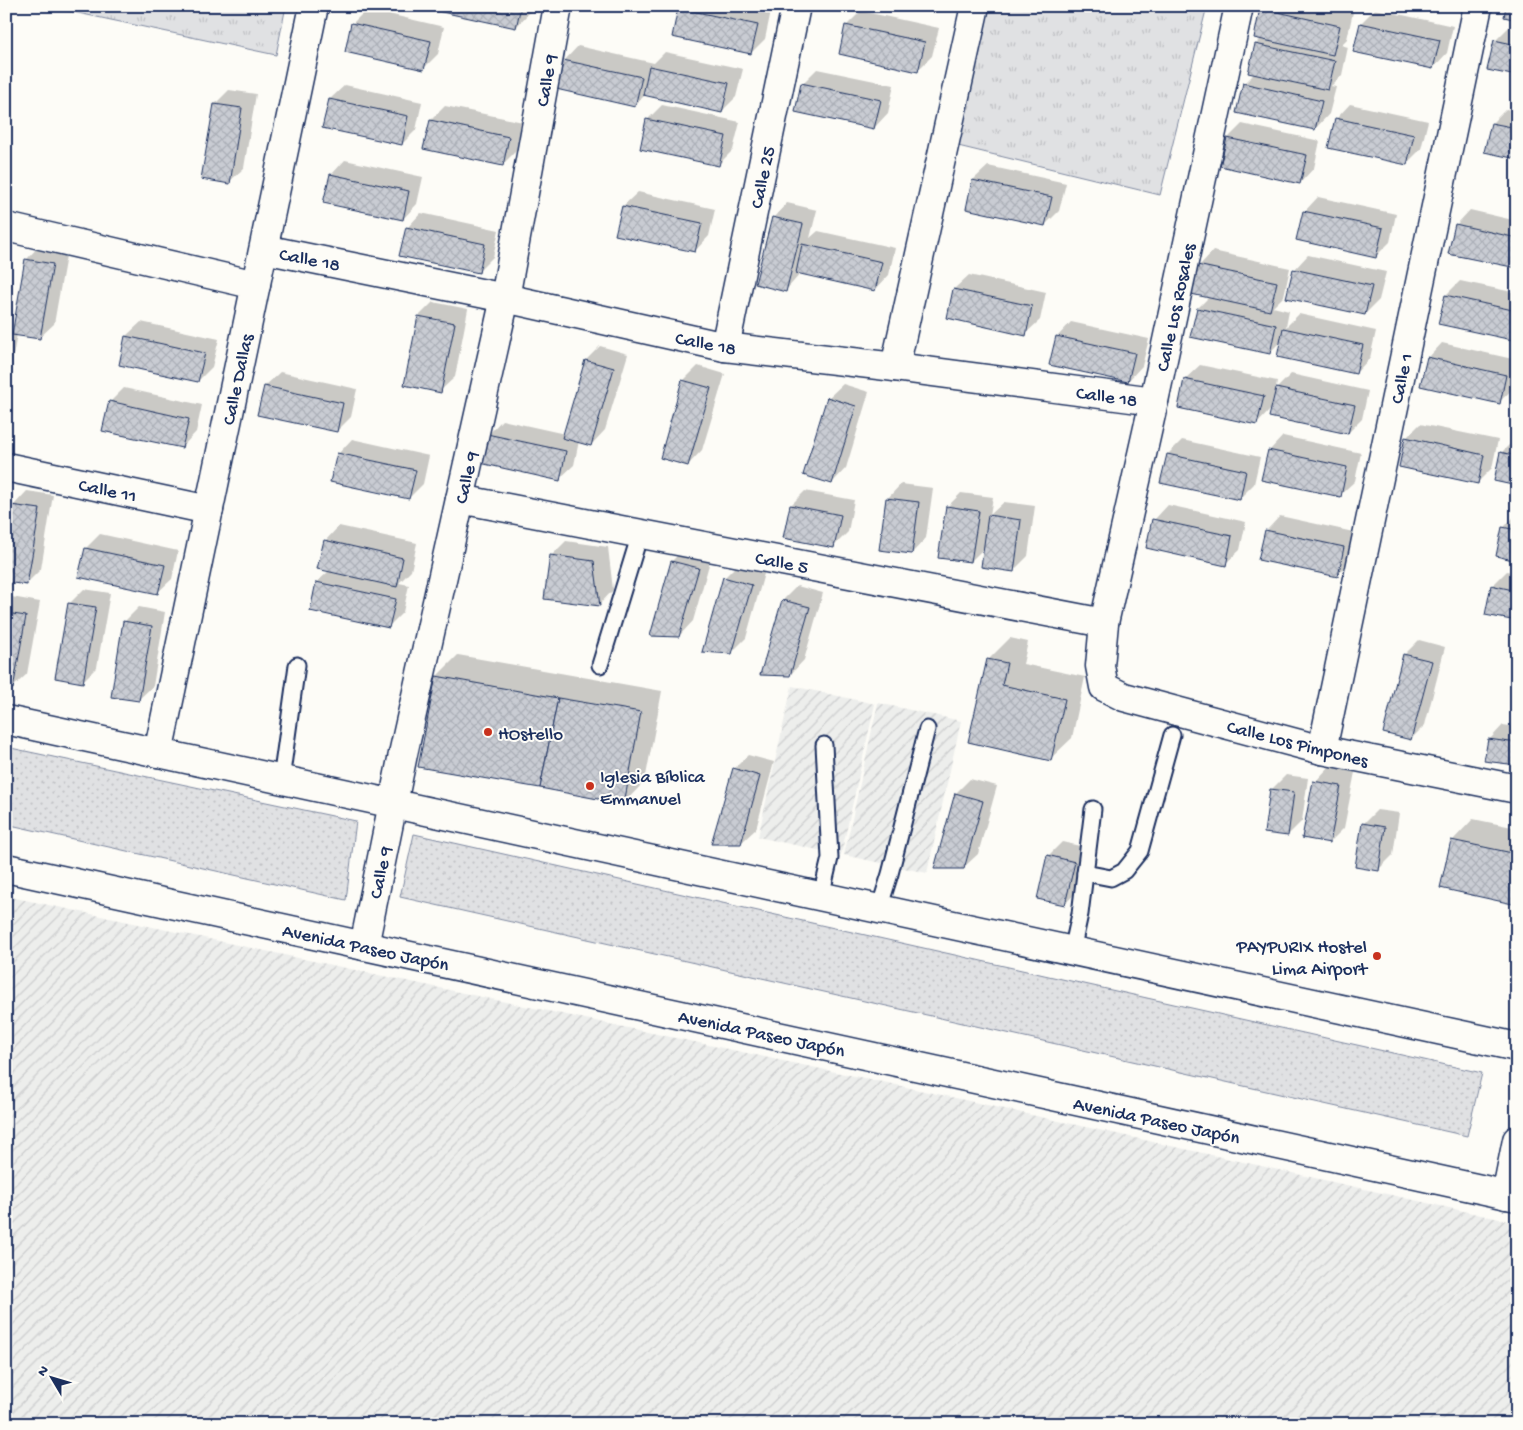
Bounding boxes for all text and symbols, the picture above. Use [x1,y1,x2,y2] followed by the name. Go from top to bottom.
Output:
[533,52,564,109] street label: Calle 9
[747,145,782,211] street label: Calle 25
[1153,241,1202,374] street label: Calle Los Rosales
[277,244,342,279] street label: Calle 18
[673,328,738,363] street label: Calle 18
[219,331,260,427] street label: Calle Dallas
[1387,351,1420,406] street label: Calle 1
[1074,383,1139,414] street label: Calle 18
[451,449,486,506] street label: Calle 9
[76,475,138,510] street label: Calle 11
[753,548,810,581] street label: Calle 5
[1224,717,1371,774] street label: Calle Los Pimpones
[498,724,563,747] place label: HOstello
[482,726,494,738] marker: HOstello
[600,767,706,812] place label: Iglesia Bíblica Emmanuel
[584,780,596,792] marker: Iglesia Bíblica Emmanuel
[366,844,399,901] street label: Calle 9
[280,921,451,978] street label: Avenida Paseo Japón
[1236,937,1369,982] place label: PAYPURIX Hostel Lima Airport
[1371,950,1383,962] marker: PAYPURIX Hostel Lima Airport
[676,1007,847,1064] street label: Avenida Paseo Japón
[1071,1094,1242,1151] street label: Avenida Paseo Japón
[28,1352,78,1402] north arrow
[34,1363,53,1380] text: N

